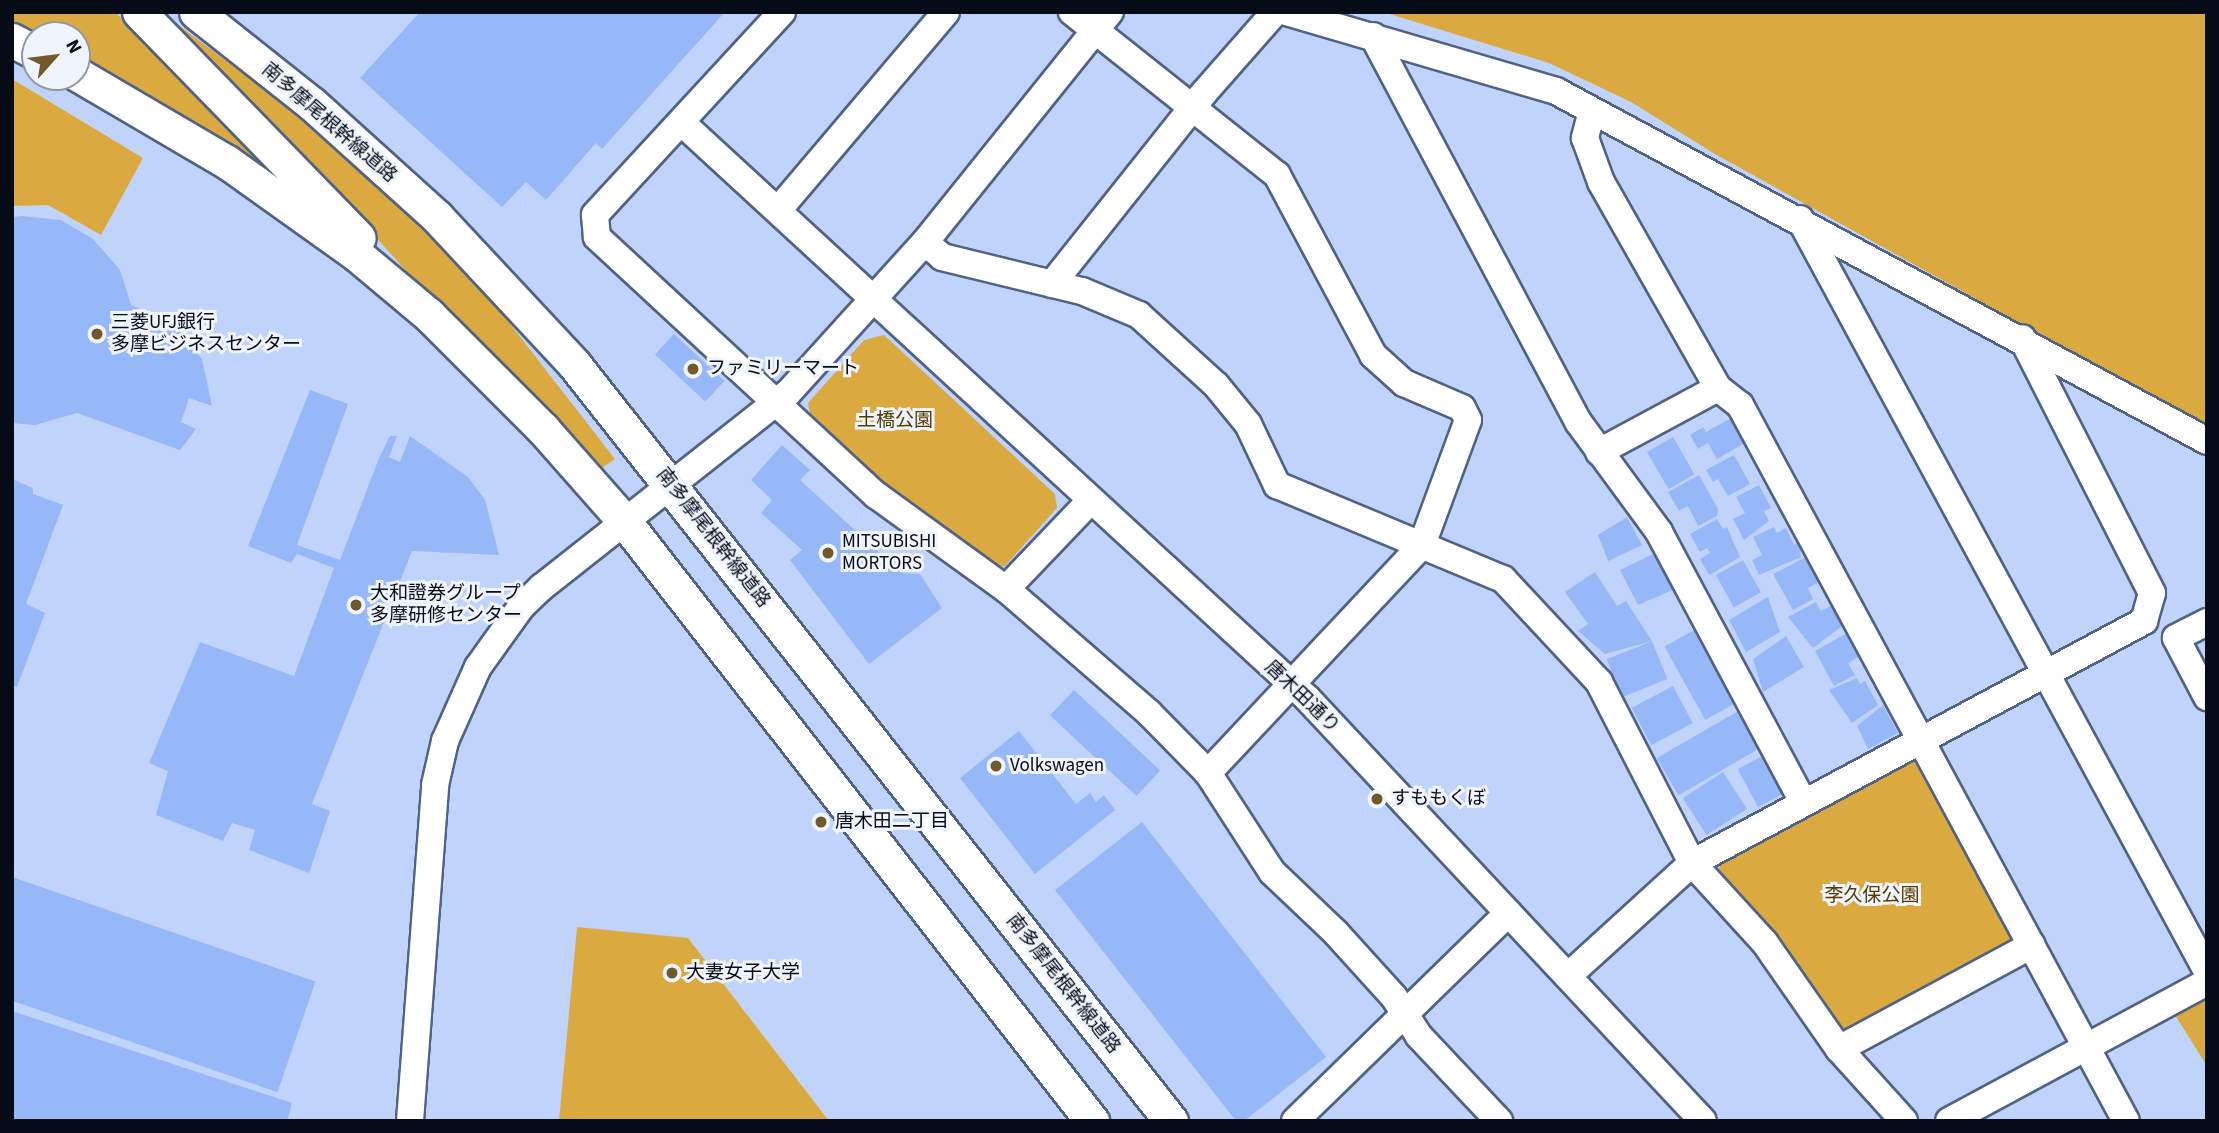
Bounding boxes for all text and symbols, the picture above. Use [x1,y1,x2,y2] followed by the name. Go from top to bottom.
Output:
[21,21,91,91] north arrow
[58,35,88,59] text: N
[257,58,401,188] street label: 南多摩尾根幹線道路
[111,312,301,356] place label: 三菱UFJ銀行 多摩ビジネスセンター
[89,326,105,342] marker: 三菱UFJ銀行 多摩ビジネスセンター
[707,358,859,380] place label: ファミリーマート
[685,361,701,377] marker: ファミリーマート
[857,410,933,432] park label: 土橋公園
[651,464,775,612] street label: 南多摩尾根幹線道路
[842,531,936,575] place label: MITSUBISHI MORTORS
[820,545,836,561] marker: MITSUBISHI MORTORS
[370,583,522,627] place label: 大和證券グループ 多摩研修センター
[348,597,364,613] marker: 大和證券グループ 多摩研修センター
[1260,656,1344,738] street label: 唐木田通り
[1010,755,1104,777] place label: Volkswagen
[988,758,1004,774] marker: Volkswagen
[1391,788,1486,810] place label: すももくぼ
[1369,791,1385,807] marker: すももくぼ
[835,811,949,833] place label: 唐木田二丁目
[813,814,829,830] marker: 唐木田二丁目
[1825,885,1919,907] park label: 李久保公園
[1001,910,1125,1058] street label: 南多摩尾根幹線道路
[686,962,800,984] place label: 大妻女子大学
[664,965,680,981] marker: 大妻女子大学

